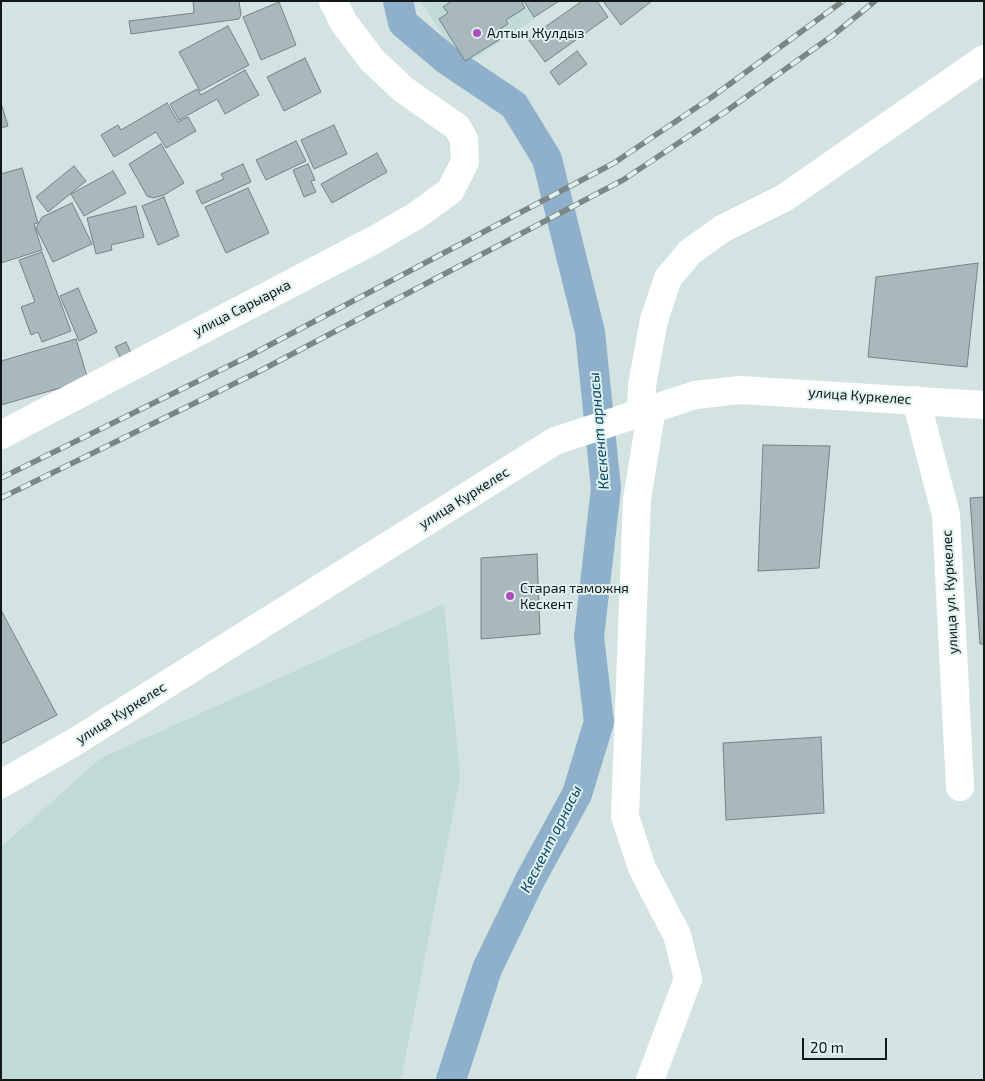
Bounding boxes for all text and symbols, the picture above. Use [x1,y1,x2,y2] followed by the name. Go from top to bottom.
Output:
[487,25,584,41] place label: Алтын Жулдыз
[471,27,483,39] marker: Алтын Жулдыз
[190,276,294,340] street label: улица Сарыарка
[585,371,613,491] water label: Кескент арнасы
[808,384,912,408] street label: улица Куркелес
[416,463,512,533] street label: улица Куркелес
[938,529,962,655] street label: улица ул. Куркелес
[520,580,629,612] place label: Старая таможня Кескент
[504,590,516,602] marker: Старая таможня Кескент
[73,678,169,748] street label: улица Куркелес
[516,782,586,896] water label: Кескент арнасы
[805,1028,890,1060] scale bar
[810,1038,844,1056] text: 20 m

